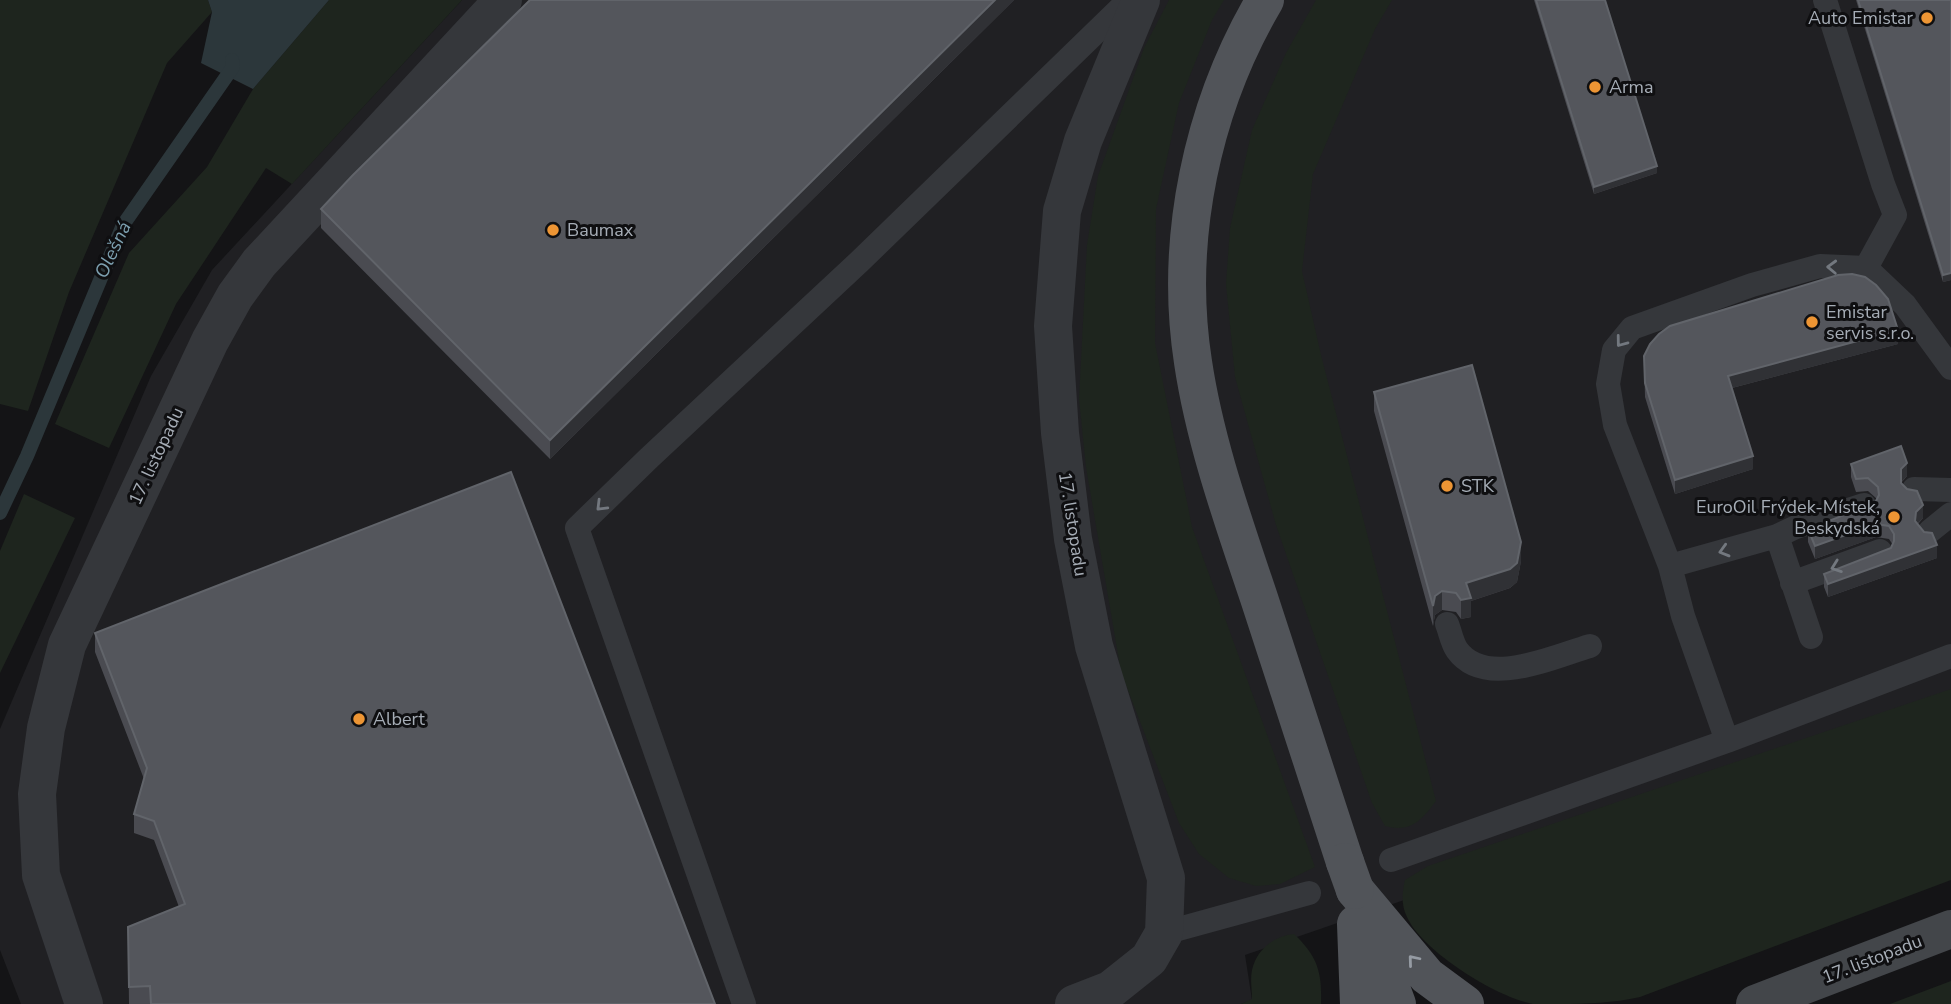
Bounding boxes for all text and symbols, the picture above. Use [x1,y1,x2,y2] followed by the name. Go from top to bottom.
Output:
[1808,6,1914,30] place label: Auto Emistar
[1919,10,1935,26] marker: Auto Emistar
[1609,75,1654,99] place label: Arma
[1587,79,1603,95] marker: Arma
[88,217,138,283] water label: Olešná
[567,218,634,242] place label: Baumax
[545,222,561,238] marker: Baumax
[1826,259,1837,274] one-way arrow
[1826,300,1914,345] place label: Emistar servis s.r.o.
[1804,314,1820,330] marker: Emistar servis s.r.o.
[1617,334,1630,346] one-way arrow
[123,403,189,509] street label: 17. listopadu
[1053,470,1093,578] street label: 17. listopadu
[1461,474,1495,498] place label: STK
[1439,478,1455,494] marker: STK
[1696,495,1880,540] place label: EuroOil Frýdek-Místek, Beskydská
[596,497,609,510] one-way arrow
[1886,509,1902,525] marker: EuroOil Frýdek-Místek, Beskydská
[1718,543,1730,557] one-way arrow
[1830,559,1842,573] one-way arrow
[373,707,425,731] place label: Albert
[351,711,367,727] marker: Albert
[1819,929,1925,989] street label: 17. listopadu
[1409,955,1421,968] one-way arrow

